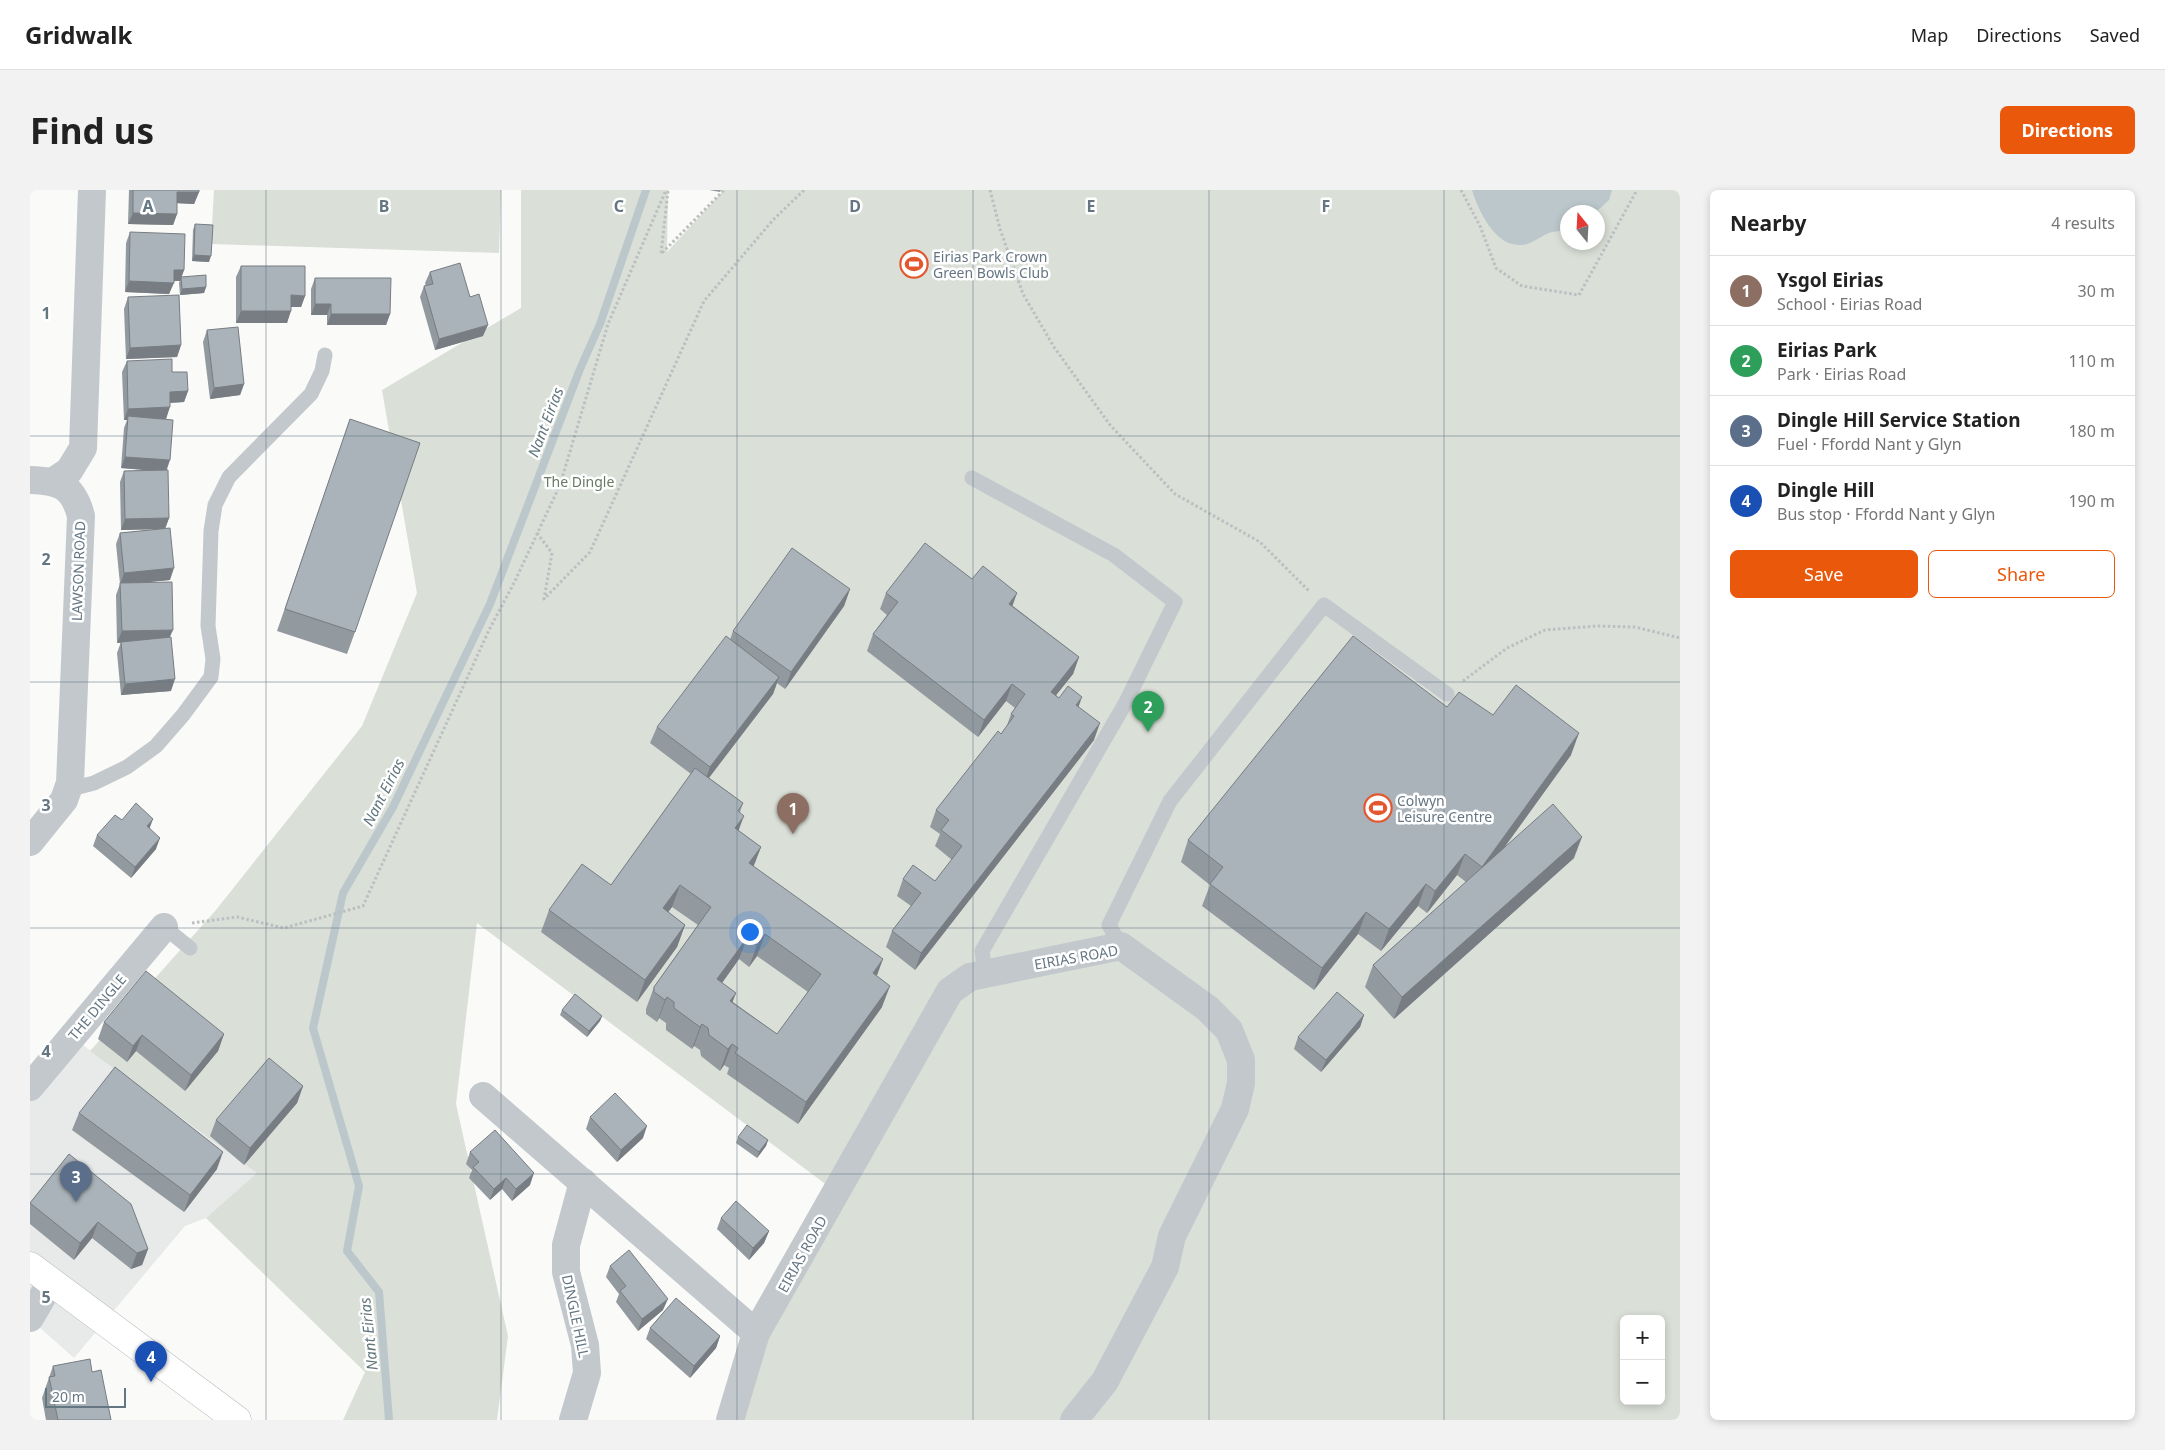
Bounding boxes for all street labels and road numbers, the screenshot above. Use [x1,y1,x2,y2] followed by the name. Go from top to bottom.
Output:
[67,521,89,621] street label: LAWSON ROAD
[1033,940,1119,974] street label: EIRIAS ROAD
[64,970,130,1044] street label: THE DINGLE
[773,1212,831,1296] street label: EIRIAS ROAD
[558,1273,594,1359] street label: DINGLE HILL

